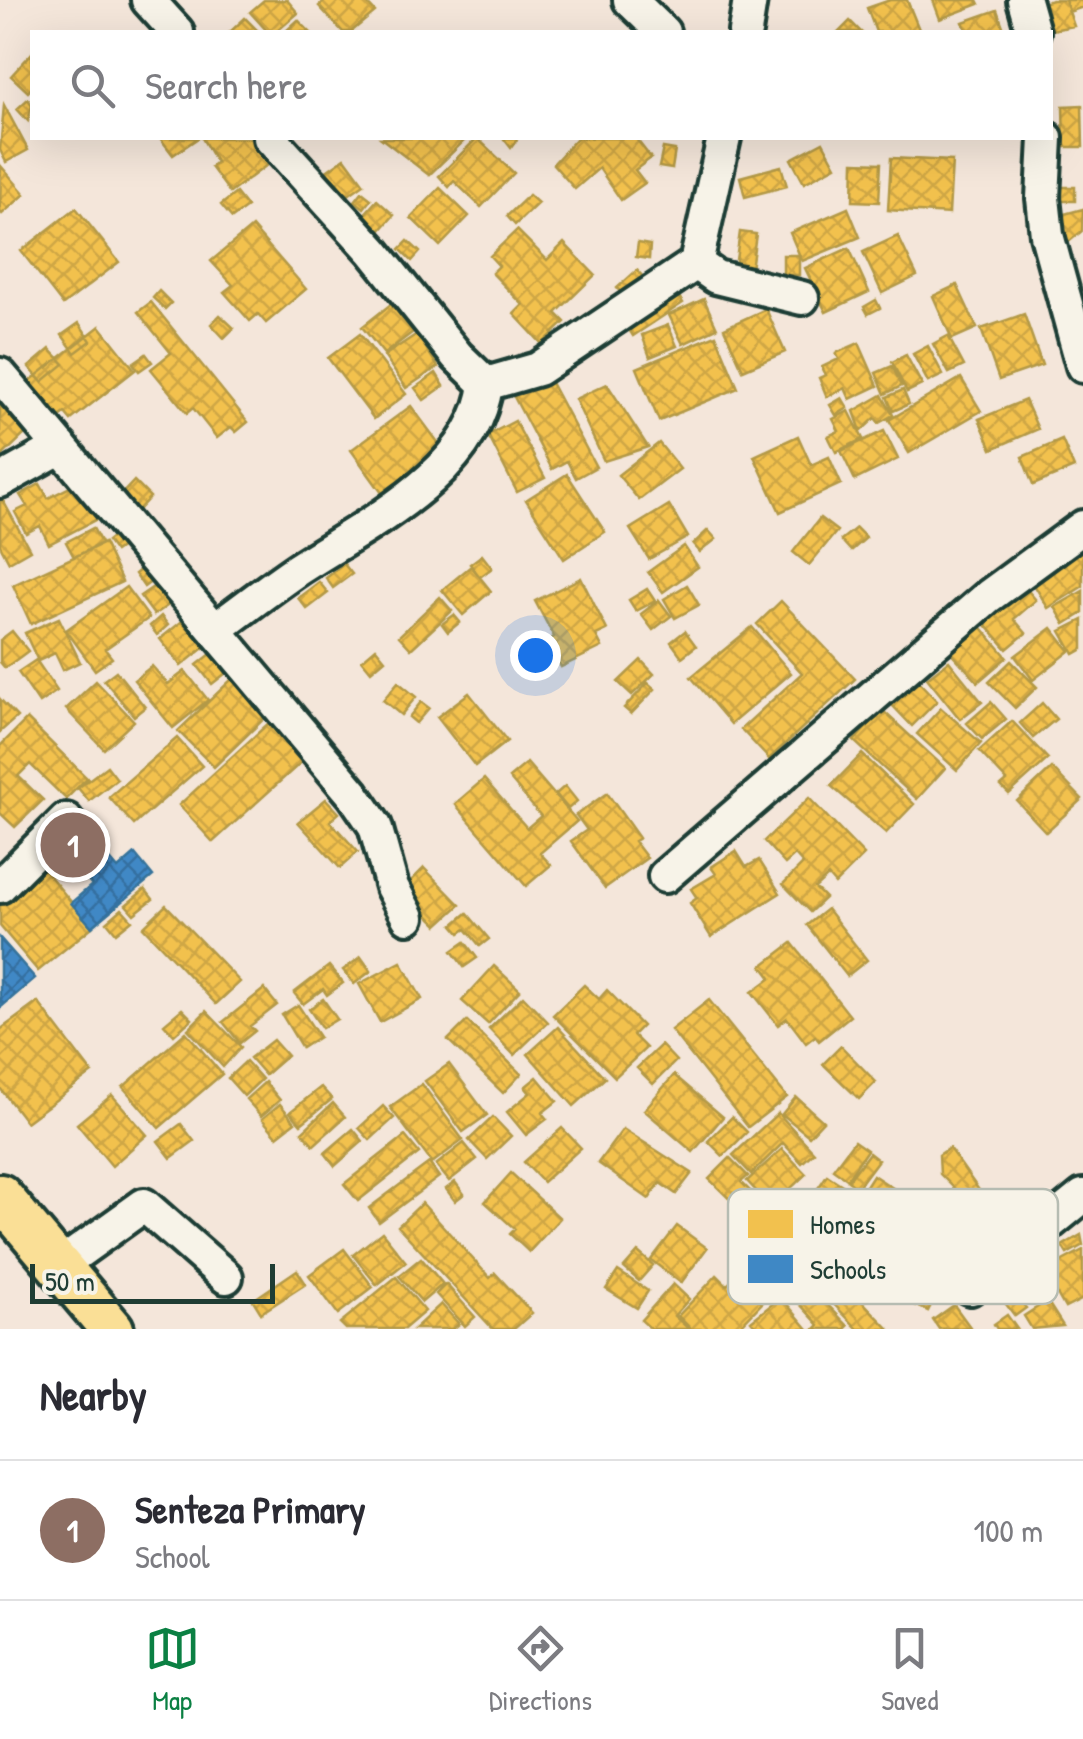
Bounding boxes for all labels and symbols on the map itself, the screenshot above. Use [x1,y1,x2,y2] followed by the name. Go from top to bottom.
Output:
[510,630,561,681] your location
[40,808,106,882] pin: 1
[728,1189,1058,1304] legend
[810,1205,875,1243] text: Homes
[810,1250,886,1288] text: Schools
[30,1259,275,1304] scale bar

